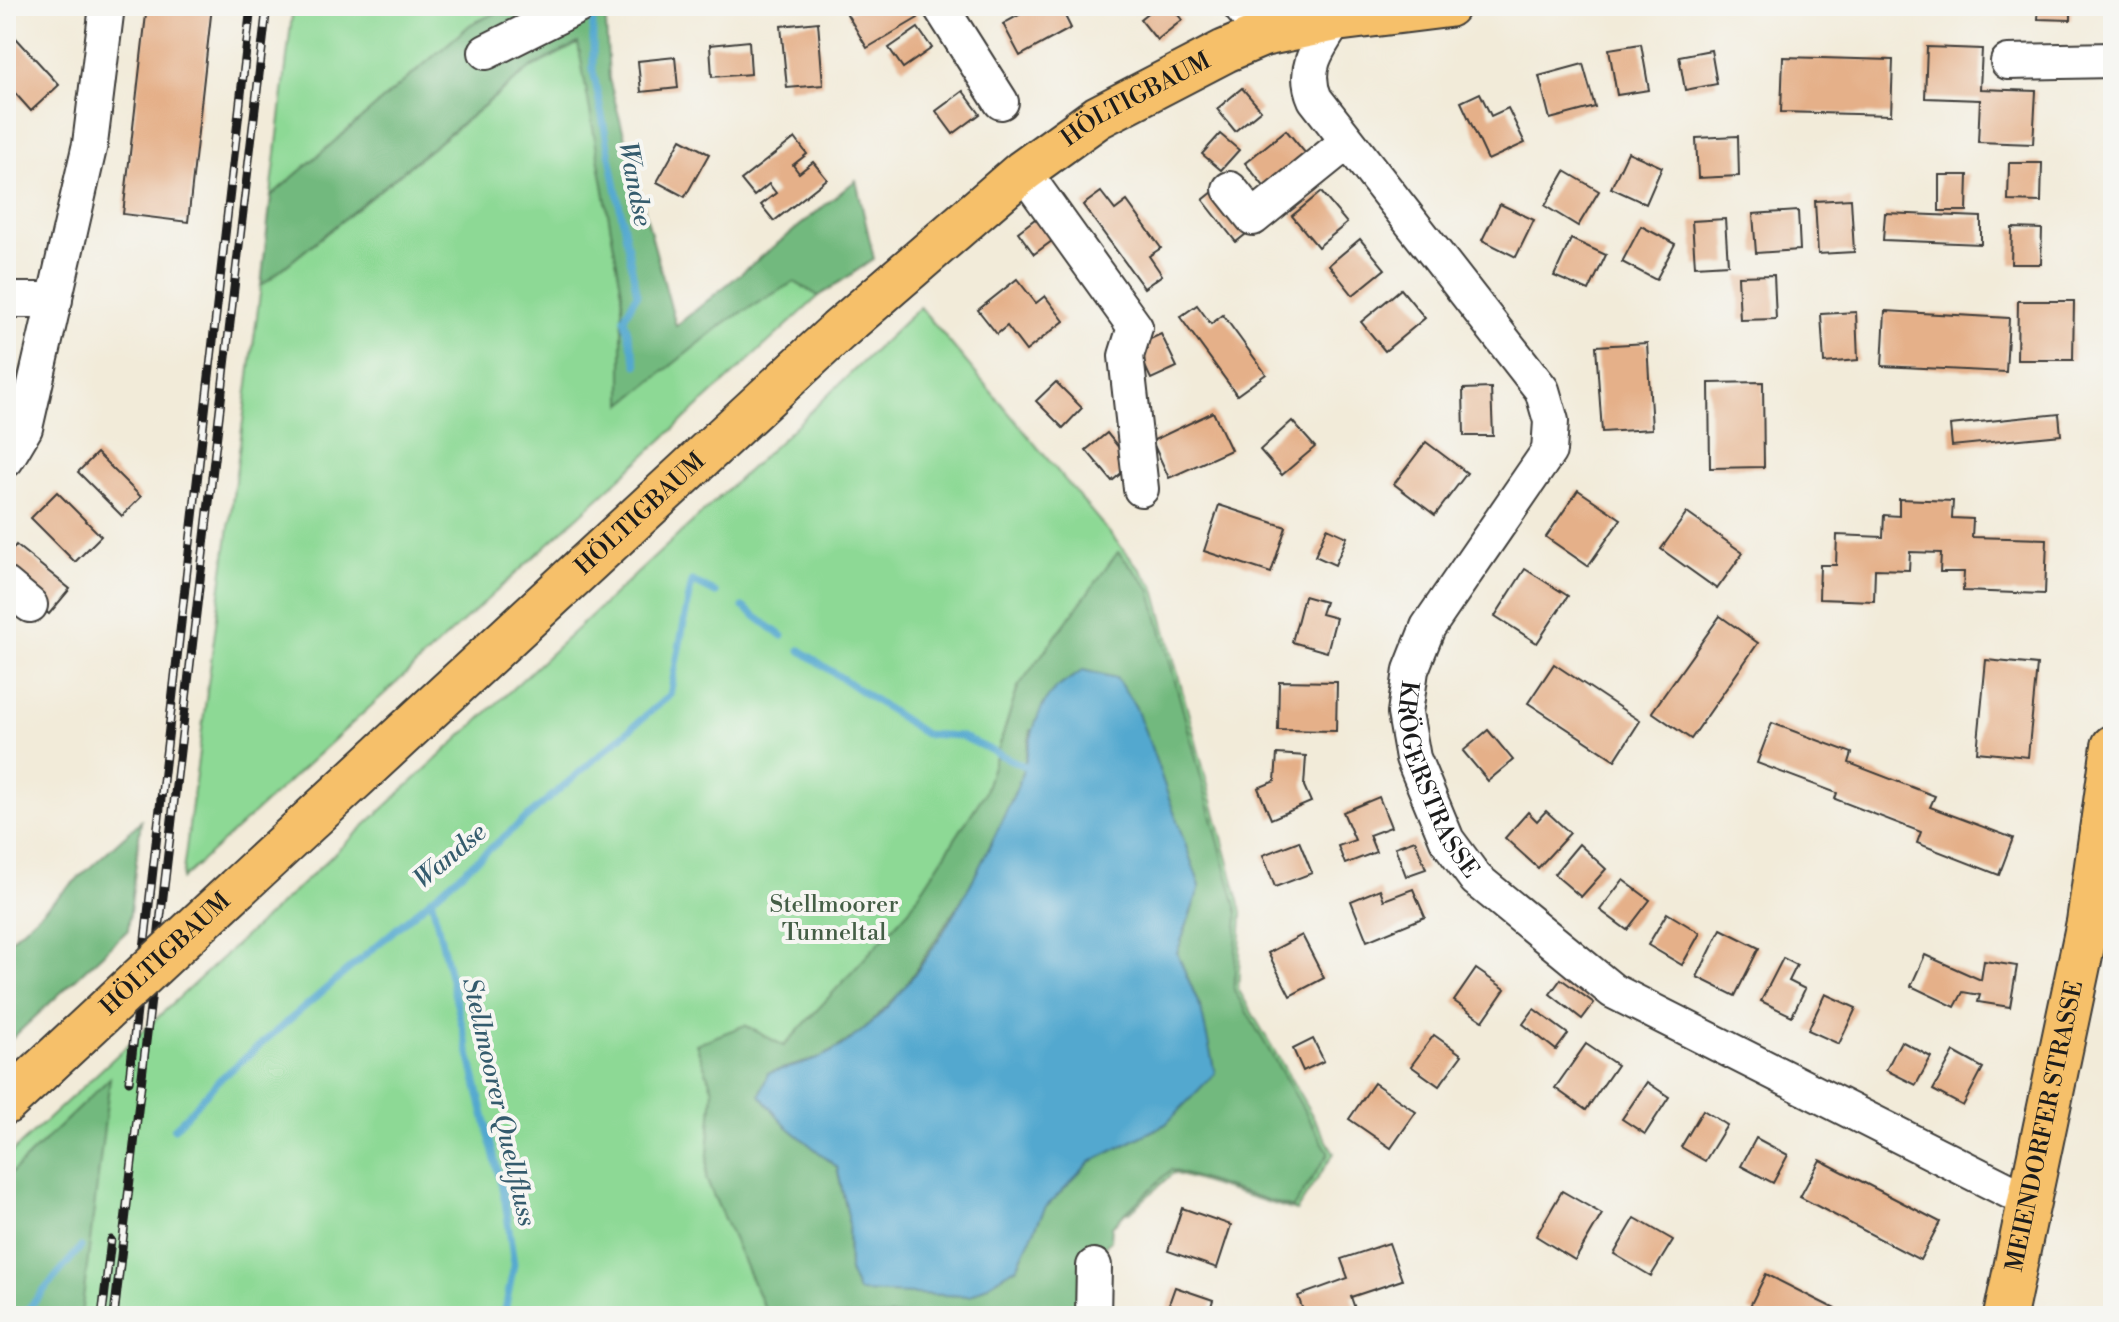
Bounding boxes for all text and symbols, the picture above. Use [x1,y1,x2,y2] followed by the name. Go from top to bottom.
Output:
[1055,46,1216,154] street label: HÖLTIGBAUM
[611,139,659,229] water label: Wandse
[569,446,712,582] street label: HÖLTIGBAUM
[1390,679,1485,884] street label: KRÖGERSTRASSE
[407,816,493,896] water label: Wandse
[95,886,237,1022] street label: HÖLTIGBAUM
[769,890,899,948] park label: Stellmoorer Tunneltal
[455,975,543,1230] water label: Stellmoorer Quellfluss
[2000,978,2090,1274] street label: MEIENDORFER STRASSE

